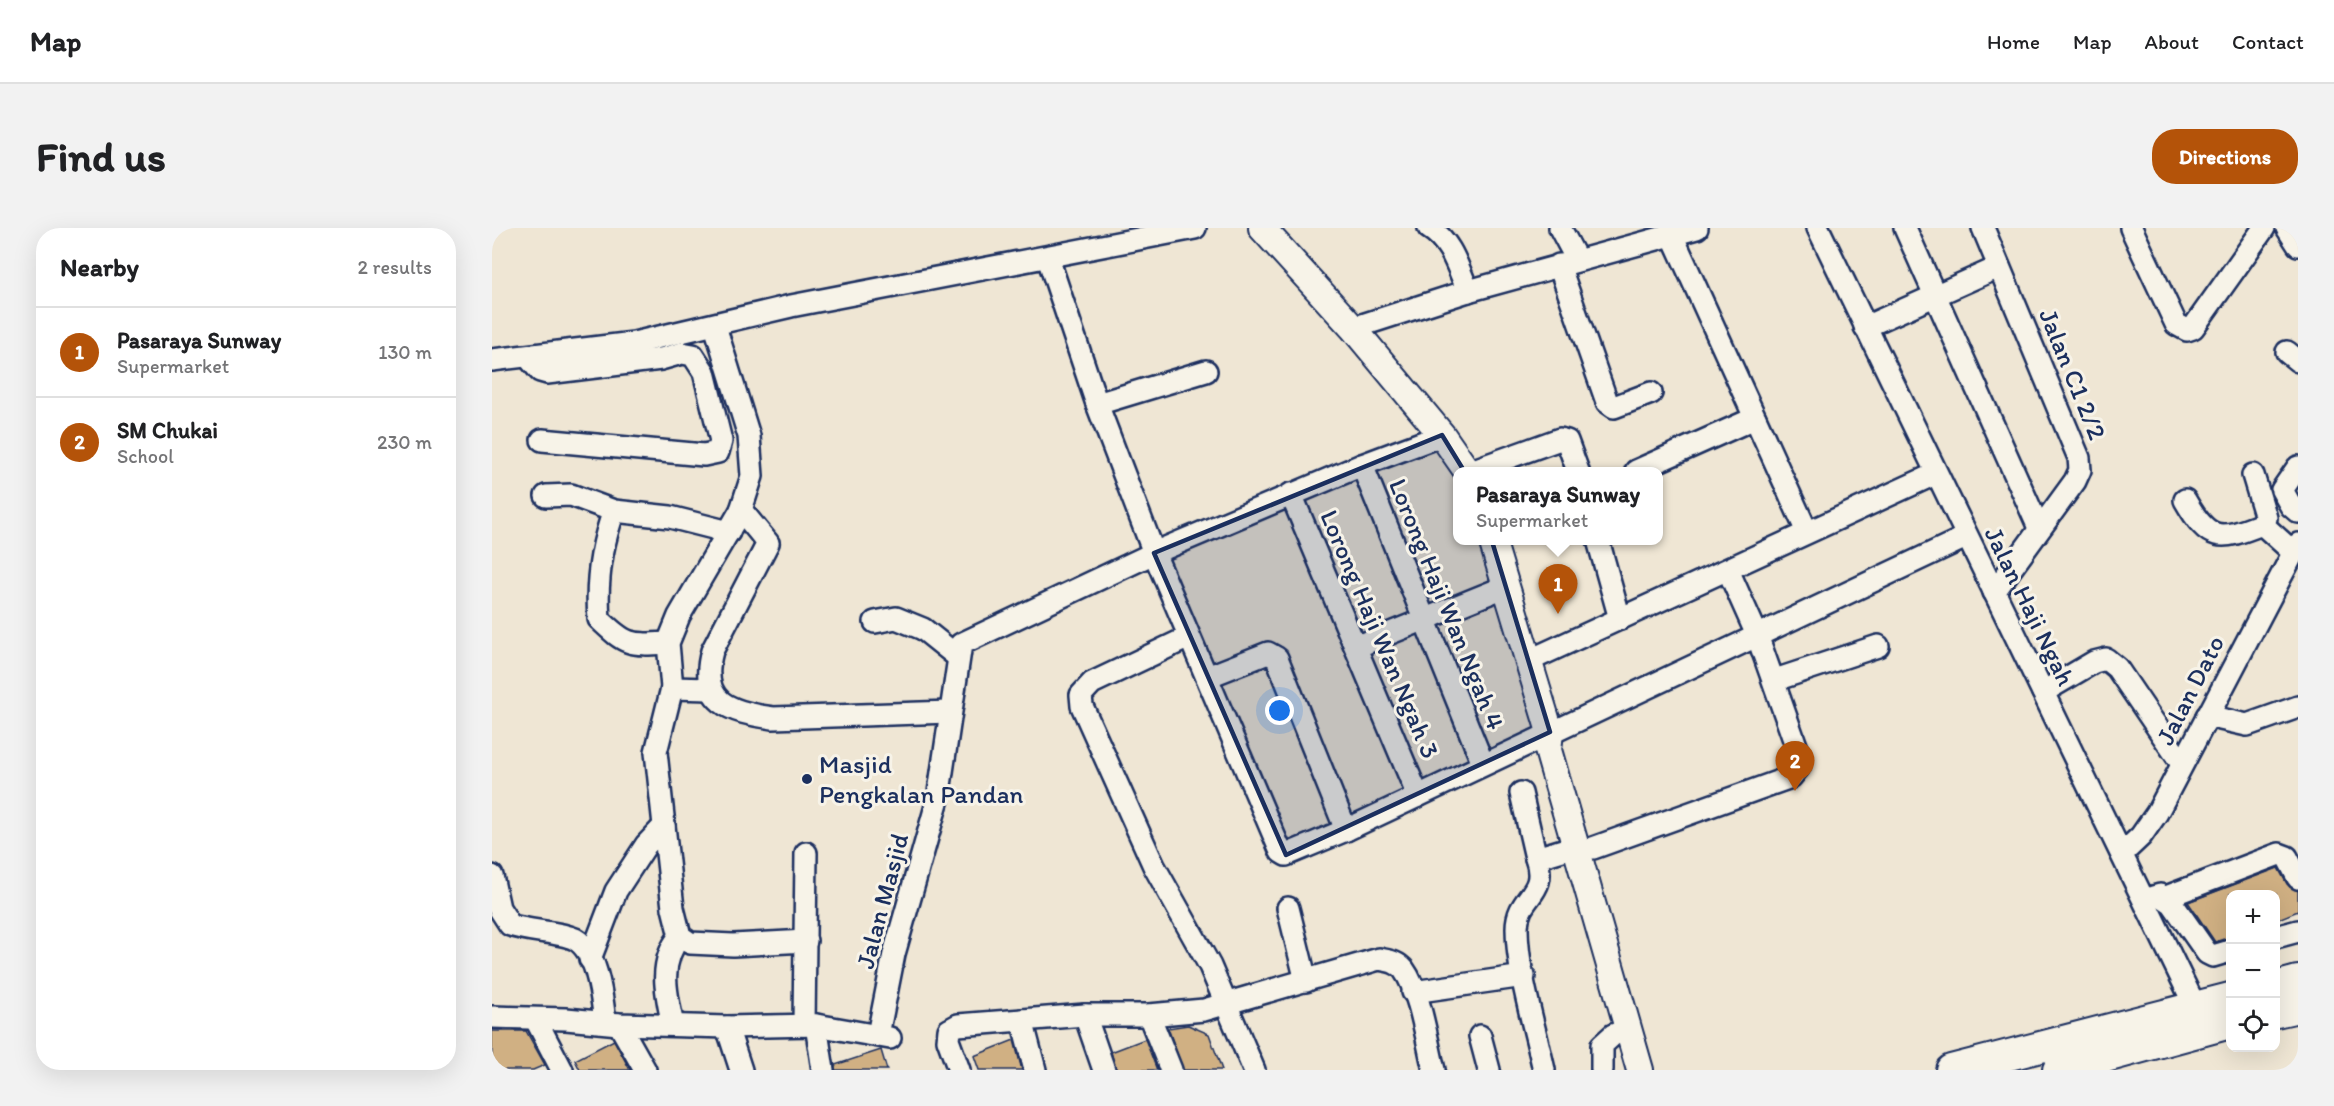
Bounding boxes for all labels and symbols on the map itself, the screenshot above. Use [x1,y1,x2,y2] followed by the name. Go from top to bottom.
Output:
[2032,304,2114,444] street label: Jalan C1 2/2
[1382,474,1512,735] street label: Lorong Haji Wan Ngah 4
[1313,505,1447,763] street label: Lorong Haji Wan Ngah 3
[1978,521,2082,691] street label: Jalan Haji Ngah
[1538,564,1578,614] pin: 1
[2149,630,2231,750] street label: Jalan Dato
[1265,696,1294,725] your location
[1776,742,1814,791] pin: 2
[819,748,1024,810] place label: Masjid Pengkalan Pandan
[800,772,814,786] marker: Masjid Pengkalan Pandan
[849,830,915,972] street label: Jalan Masjid

